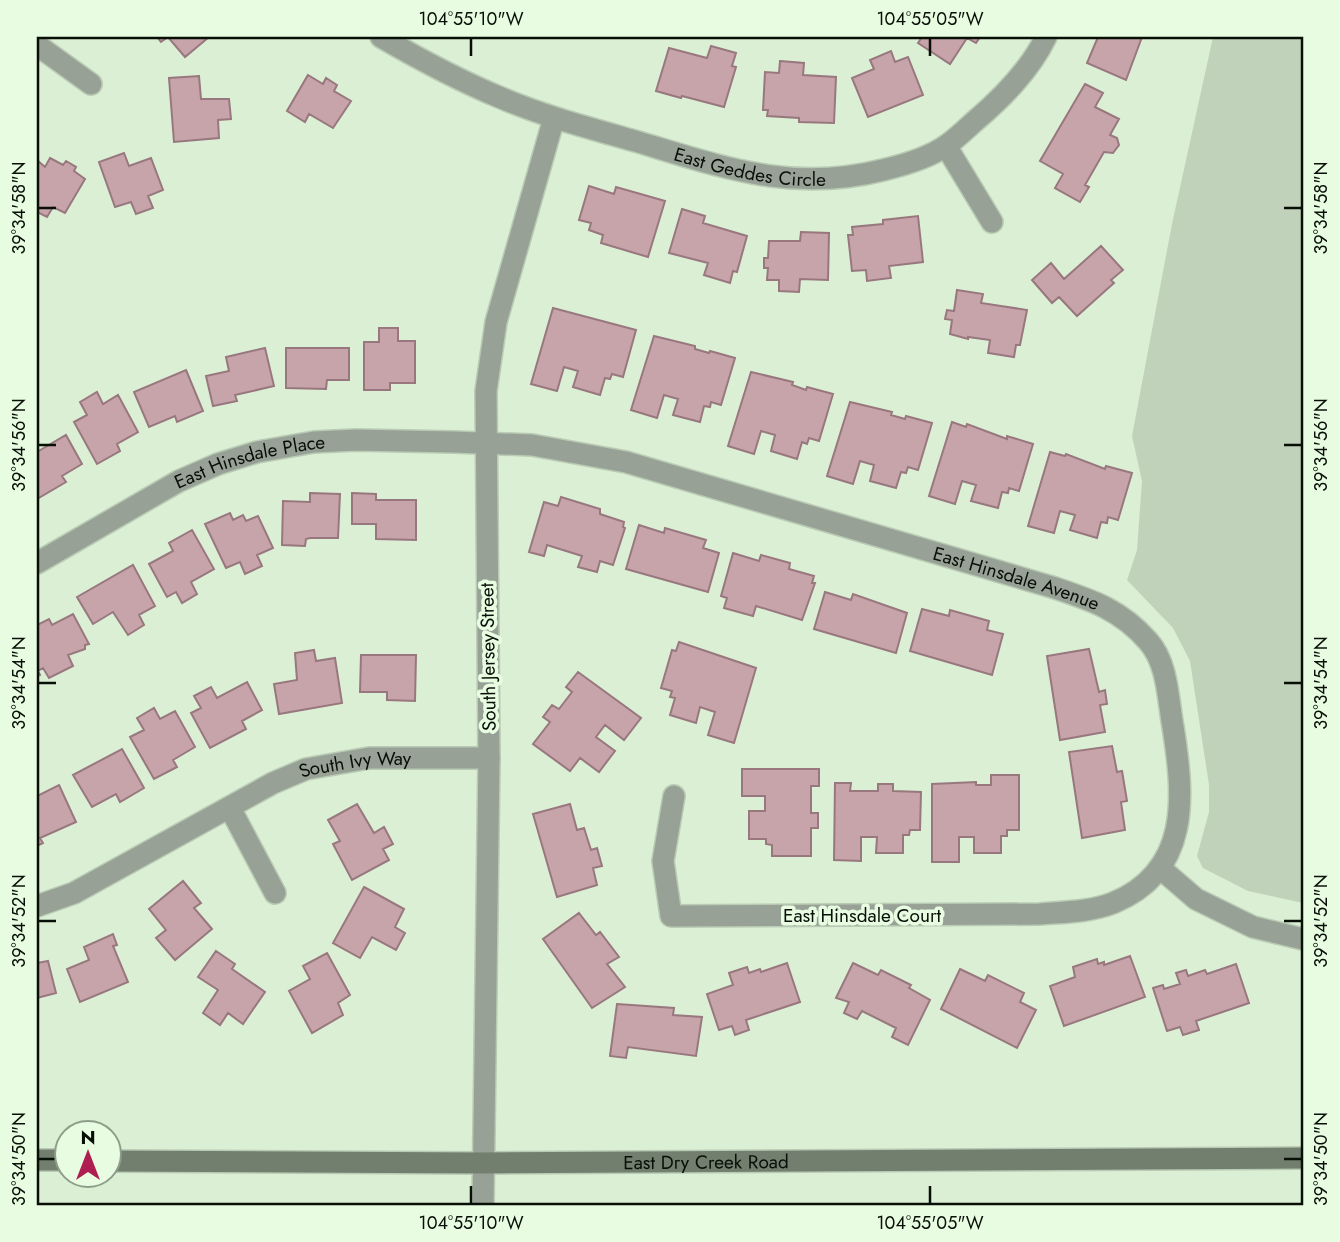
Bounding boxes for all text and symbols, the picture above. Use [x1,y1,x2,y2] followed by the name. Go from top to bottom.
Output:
[419,6,524,32] text: 104°55'10"W
[877,6,984,32] text: 104°55'05"W
[671,140,827,192] street label: East Geddes Circle
[6,162,32,254] text: 39°34'58"N
[1308,162,1334,254] text: 39°34'58"N
[6,398,32,492] text: 39°34'56"N
[1308,398,1334,492] text: 39°34'56"N
[170,428,326,495] street label: East Hinsdale Place
[930,539,1104,617] street label: East Hinsdale Avenue
[473,582,503,731] street label: South Jersey Street
[6,636,32,730] text: 39°34'54"N
[1308,636,1334,730] text: 39°34'54"N
[294,744,412,784] street label: South Ivy Way
[6,874,32,968] text: 39°34'52"N
[1308,874,1334,968] text: 39°34'52"N
[783,902,941,929] street label: East Hinsdale Court
[6,1112,32,1206] text: 39°34'50"N
[1308,1112,1334,1206] text: 39°34'50"N
[52,1120,122,1190] north arrow
[80,1124,96,1151] text: N
[623,1148,789,1176] street label: East Dry Creek Road
[419,1210,524,1236] text: 104°55'10"W
[877,1210,984,1236] text: 104°55'05"W

